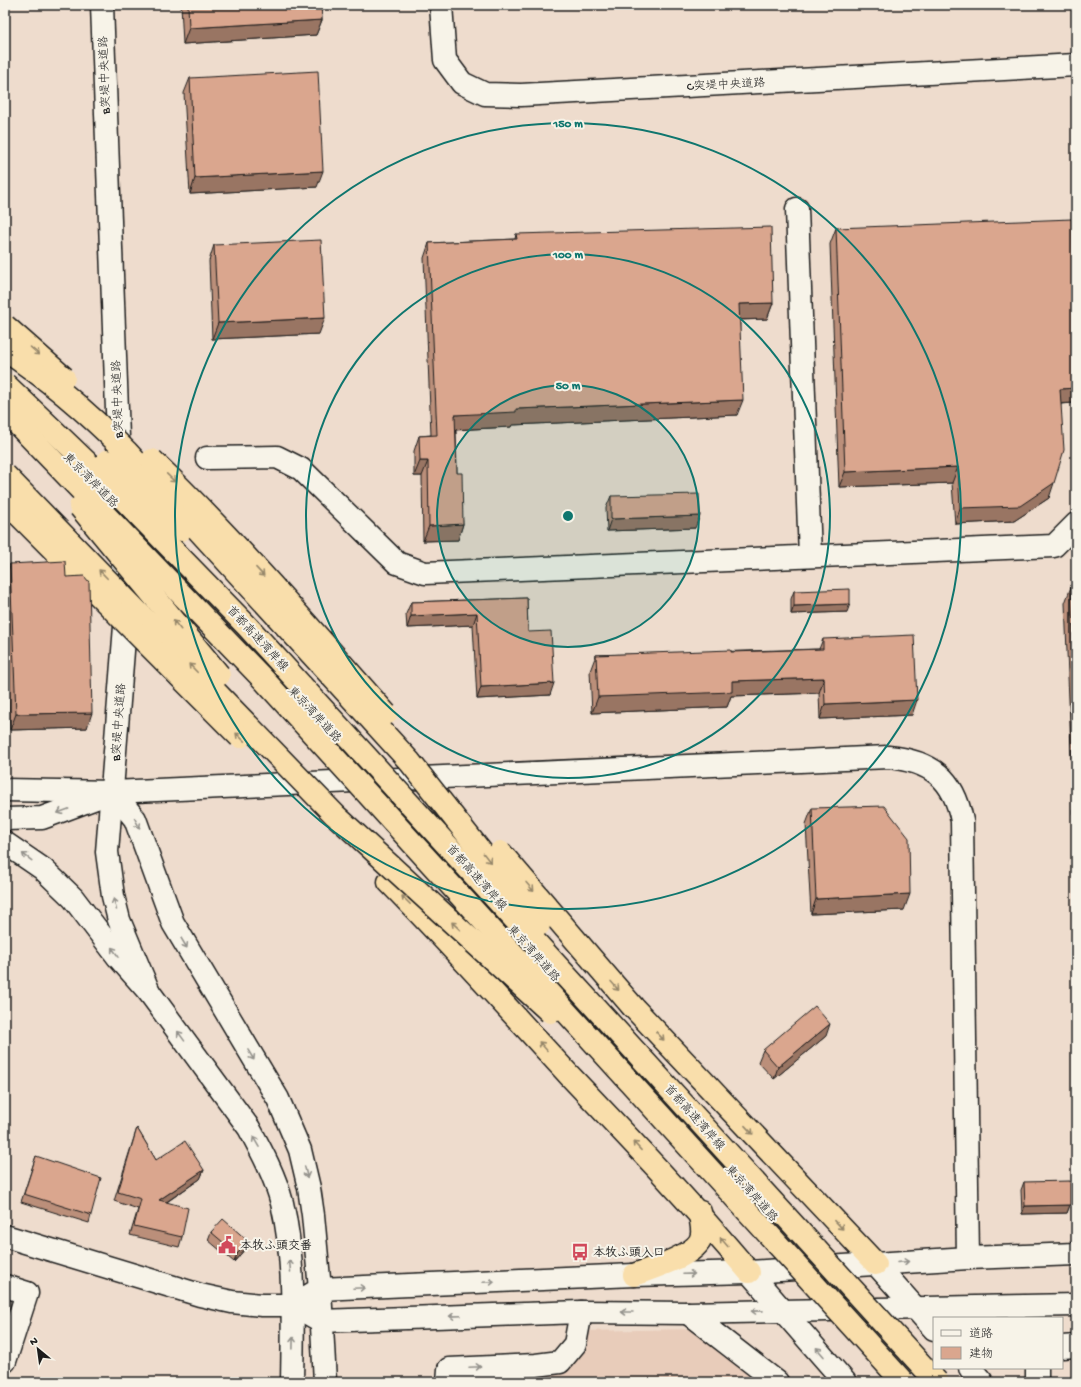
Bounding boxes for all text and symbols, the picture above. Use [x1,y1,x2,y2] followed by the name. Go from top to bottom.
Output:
[97,36,114,115] street label: B突堤中央道路
[686,76,766,95] street label: C突堤中央道路
[552,118,583,132] text: 150 m
[552,249,583,263] text: 100 m
[29,347,40,356] one-way arrow
[110,360,127,439] street label: B突堤中央道路
[556,380,581,394] text: 50 m
[59,450,121,512] street label: 東京湾岸道路
[166,473,176,483] one-way arrow
[561,509,575,523] centre of rings
[256,567,265,577] one-way arrow
[98,569,108,579] one-way arrow
[223,603,291,675] street label: 首都高速湾岸線
[172,619,181,630] one-way arrow
[188,663,198,673] one-way arrow
[109,683,130,763] street label: B突堤中央道路
[284,684,344,746] street label: 東京湾岸道路
[235,732,245,742] one-way arrow
[58,808,70,816] one-way arrow
[133,816,141,828] one-way arrow
[442,842,510,914] street label: 首都高速湾岸線
[482,852,491,863] one-way arrow
[22,853,33,861] one-way arrow
[525,882,534,892] one-way arrow
[401,895,411,905] one-way arrow
[111,897,118,910] one-way arrow
[451,921,461,930] one-way arrow
[503,922,563,986] street label: 東京湾岸道路
[181,937,189,949] one-way arrow
[110,946,119,957] one-way arrow
[610,980,619,991] one-way arrow
[655,1030,664,1040] one-way arrow
[177,1031,185,1042] one-way arrow
[539,1041,548,1051] one-way arrow
[248,1049,256,1061] one-way arrow
[660,1082,728,1154] street label: 首都高速湾岸線
[744,1125,754,1135] one-way arrow
[252,1136,260,1148] one-way arrow
[632,1141,642,1151] one-way arrow
[721,1162,781,1226] street label: 東京湾岸道路
[302,1165,310,1178] one-way arrow
[834,1220,843,1230] one-way arrow
[217,1235,237,1255] public building icon: 本牧ふ頭交番
[720,1237,729,1247] one-way arrow
[240,1239,312,1254] place label: 本牧ふ頭交番
[570,1242,590,1262] bus stop icon: 本牧ふ頭入口
[593,1246,665,1261] place label: 本牧ふ頭入口
[896,1259,909,1266] one-way arrow
[286,1260,293,1273] one-way arrow
[682,1270,695,1277] one-way arrow
[482,1278,495,1285] one-way arrow
[352,1284,365,1291] one-way arrow
[751,1307,764,1315] one-way arrow
[621,1308,634,1316] one-way arrow
[449,1313,462,1320] one-way arrow
[933,1317,1063,1369] legend
[969,1327,993,1342] text: 道路
[18,1329,58,1369] north arrow
[28,1335,40,1349] text: N
[289,1337,297,1350] one-way arrow
[815,1347,824,1358] one-way arrow
[969,1347,993,1362] text: 建物
[468,1364,481,1371] one-way arrow

